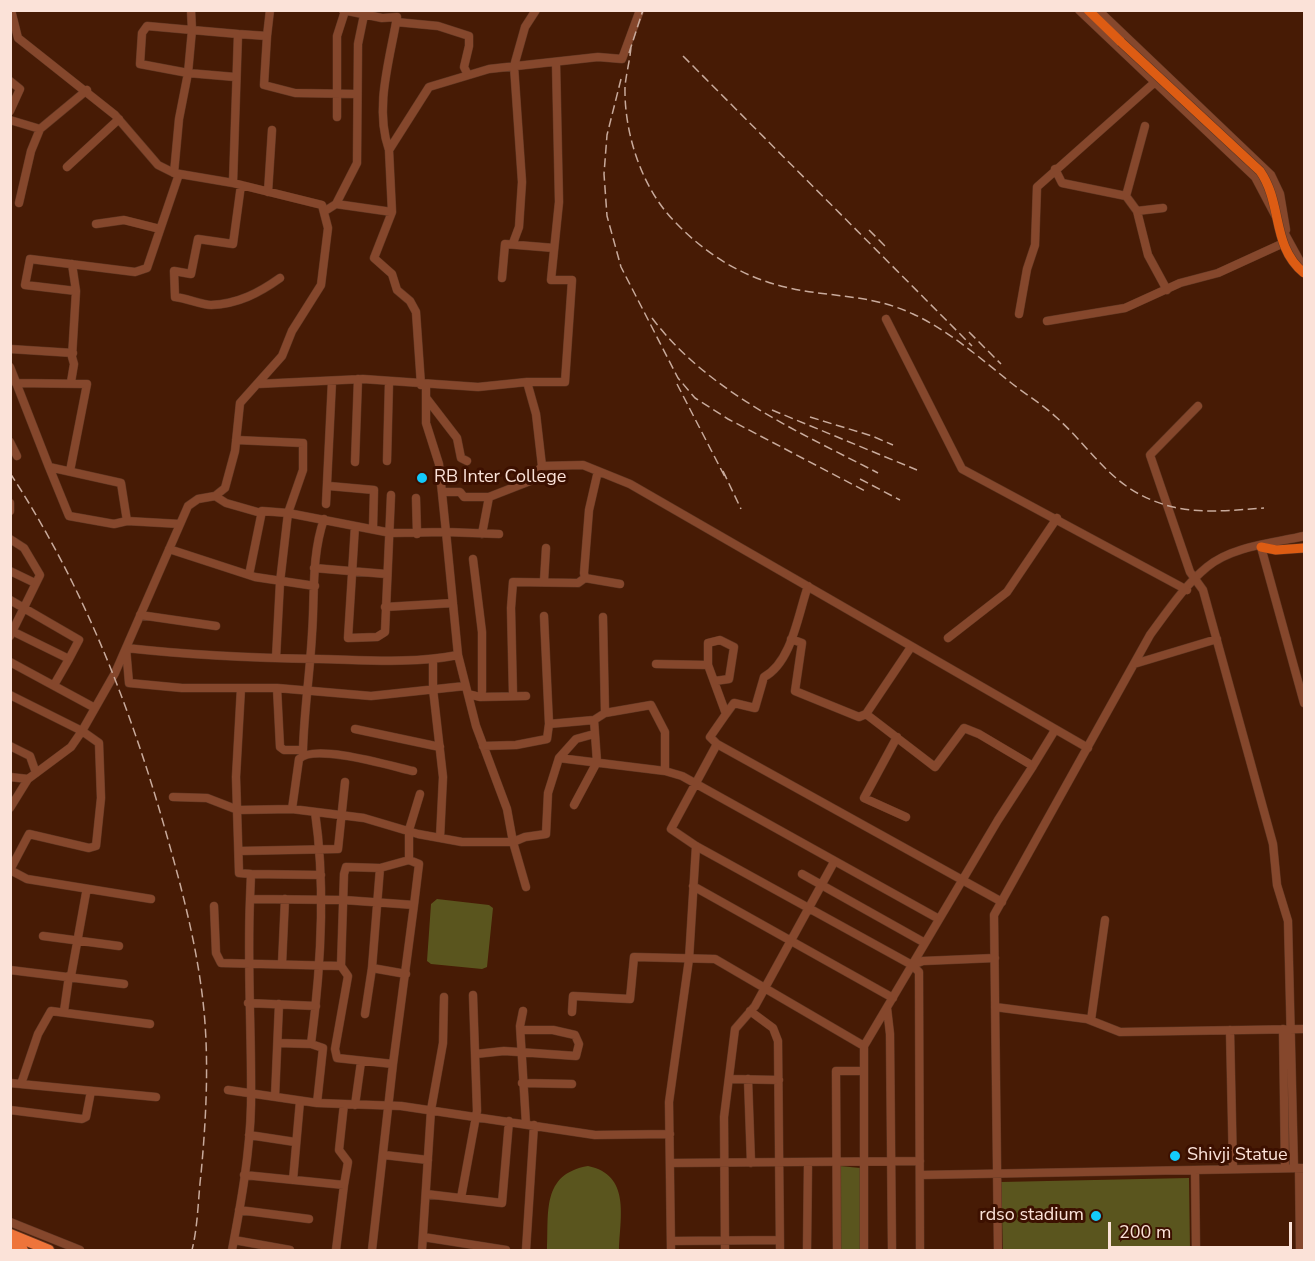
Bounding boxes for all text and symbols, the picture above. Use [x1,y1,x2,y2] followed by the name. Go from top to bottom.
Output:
[434,467,566,489] place label: RB Inter College
[415,471,429,485] marker: RB Inter College
[1187,1145,1288,1167] place label: Shivji Statue
[1168,1149,1182,1163] marker: Shivji Statue
[979,1205,1084,1227] place label: rdso stadium
[1089,1209,1103,1223] marker: rdso stadium
[1111,1210,1296,1248] scale bar
[1119,1220,1171,1244] text: 200 m

